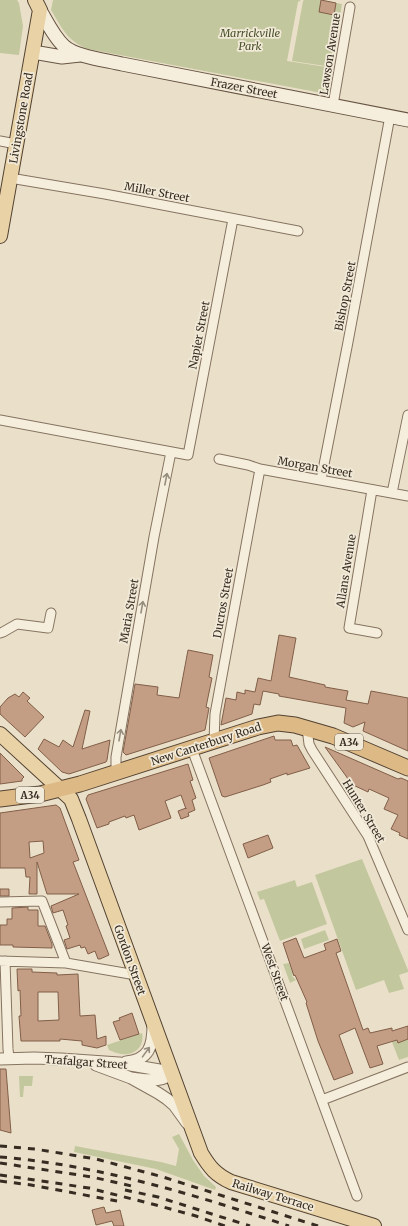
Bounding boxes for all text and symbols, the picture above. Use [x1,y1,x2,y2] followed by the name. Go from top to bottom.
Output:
[317,12,343,96] street label: Lawson Avenue
[219,26,280,53] park label: Marrickville Park
[6,71,36,165] street label: Livingstone Road
[209,75,279,101] street label: Frazer Street
[123,179,191,205] street label: Miller Street
[331,259,359,332] street label: Bishop Street
[186,299,213,370] street label: Napier Street
[276,454,354,481] street label: Morgan Street
[162,473,170,486] one-way arrow
[333,533,359,610] street label: Allans Avenue
[210,566,236,639] street label: Ducros Street
[116,577,142,644] street label: Maria Street
[139,600,147,613] one-way arrow
[149,719,263,768] street label: New Canterbury Road
[116,729,124,742] one-way arrow
[335,734,363,750] road number: A34
[340,777,389,846] street label: Hunter Street
[16,787,44,803] road number: A34
[111,923,149,998] street label: Gordon Street
[258,940,292,1003] street label: West Street
[141,1047,150,1057] one-way arrow
[44,1052,129,1072] street label: Trafalgar Street
[231,1176,316,1214] street label: Railway Terrace

